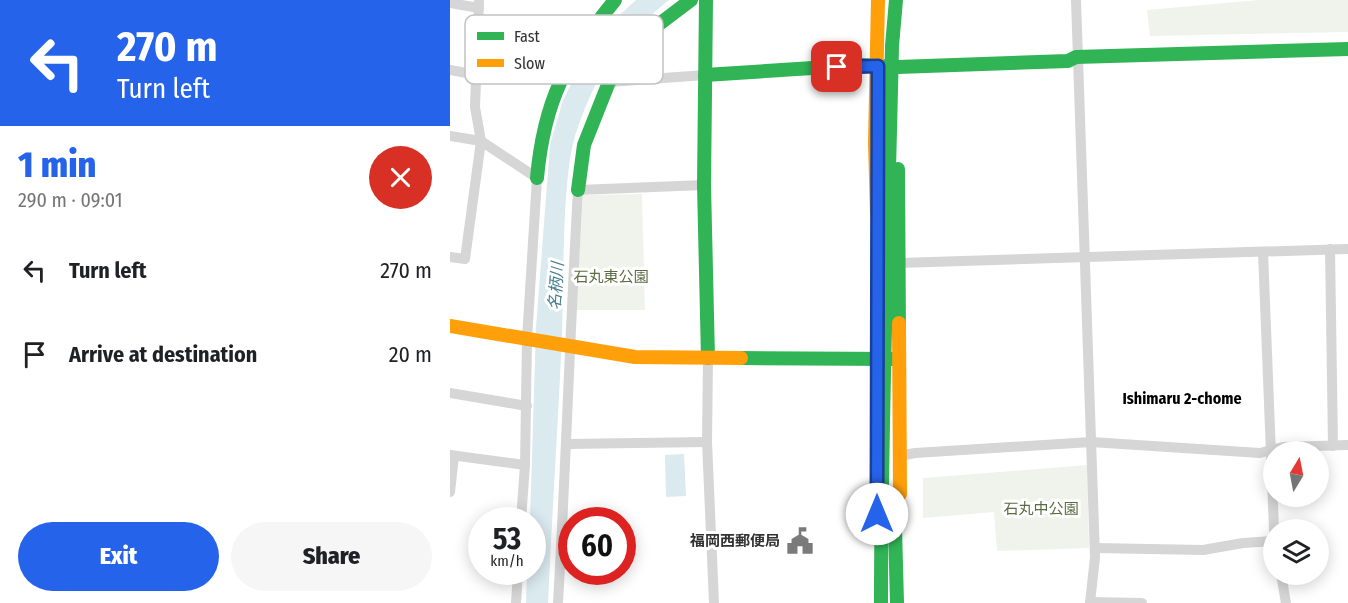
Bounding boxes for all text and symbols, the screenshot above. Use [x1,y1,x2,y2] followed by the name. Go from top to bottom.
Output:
[465,15,663,84] legend
[117,22,217,72] text: 270 m
[18,24,96,102] icon: left
[514,27,541,46] text: Fast
[811,41,862,92] pin
[820,50,853,83] icon: arrive
[514,54,545,73] text: Slow
[117,73,210,105] text: Turn left
[18,143,96,187] text: 1 min
[369,146,432,209] button: close
[18,188,122,212] text: 290 m · 09:01
[18,254,51,287] icon: left
[69,257,147,284] text: Turn left
[380,257,432,284] text: 270 m
[545,259,567,311] water label: 名柄川
[573,268,649,286] park label: 石丸東公園
[18,338,51,371] icon: arrive
[69,341,257,368] text: Arrive at destination
[389,341,432,368] text: 20 m
[1122,389,1242,408] district label: Ishimaru 2-chome
[1263,441,1329,507] north arrow
[1263,441,1329,585] map controls
[845,482,909,546] position arrow
[1003,500,1079,518] park label: 石丸中公園
[558,507,636,585] speed limit sign: 60
[1263,519,1329,585] button: layers
[493,521,521,557] text: 53
[18,522,219,591] button: Exit
[231,522,432,591] button: Share
[785,526,815,556] public building icon: 福岡西郵便局
[689,532,780,550] place label: 福岡西郵便局
[490,552,524,570] text: km/h

